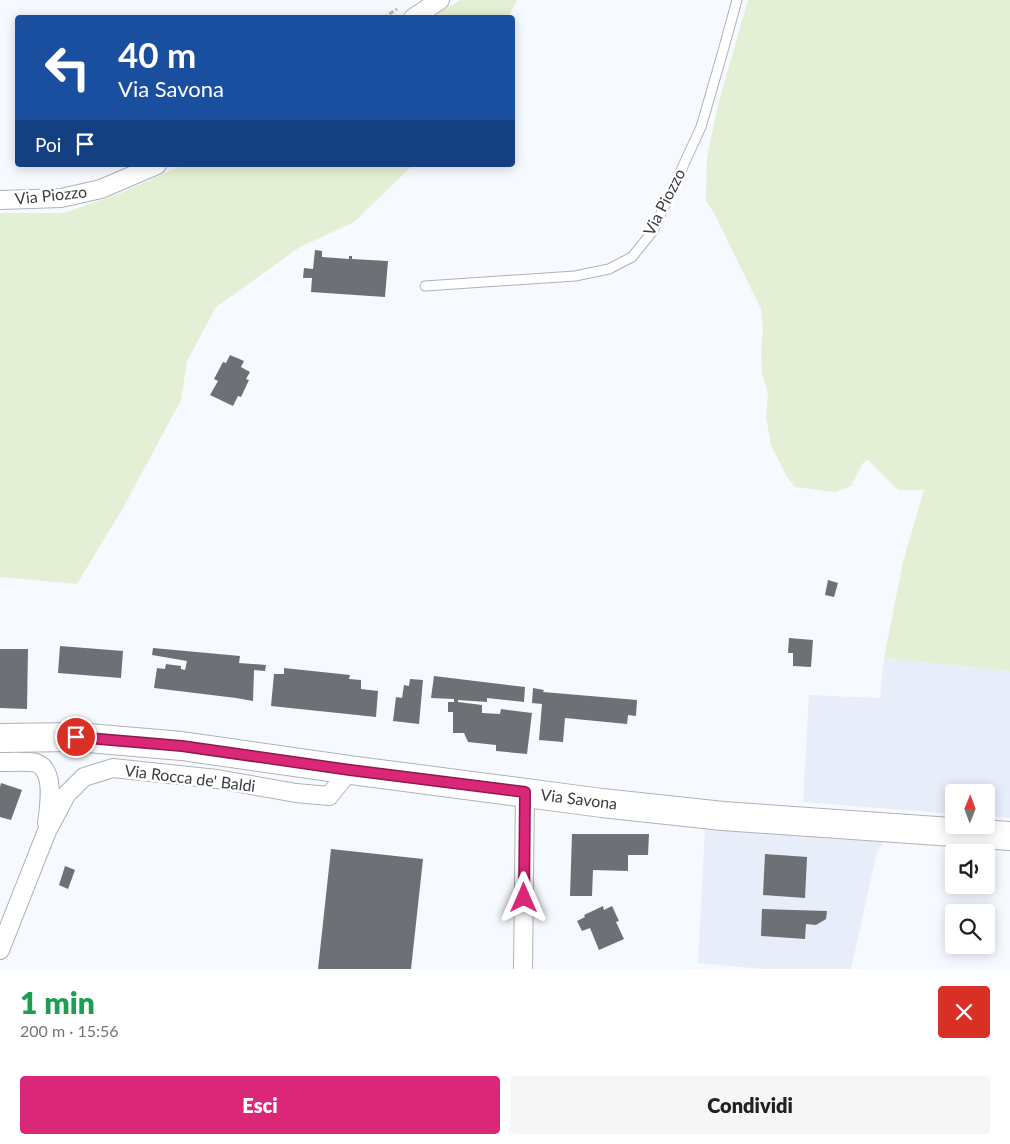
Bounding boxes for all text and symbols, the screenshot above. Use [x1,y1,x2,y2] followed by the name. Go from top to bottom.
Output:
[118,33,196,75] text: 40 m
[35,35,100,100] icon: left
[118,75,224,102] text: Via Savona
[71,130,99,158] icon: arrive
[35,133,61,156] text: Poi
[639,165,688,238] street label: Via Piozzo
[14,181,88,208] street label: Via Piozzo
[55,716,97,758] pin
[62,723,90,751] icon: arrive
[124,760,257,795] street label: Via Rocca de' Baldi
[540,784,618,813] street label: Via Savona
[945,784,995,834] north arrow
[945,784,995,954] map controls
[945,844,995,894] button: sound
[497,871,549,923] position arrow
[945,904,995,954] button: search
[20,984,95,1020] text: 1 min
[938,986,990,1038] button: close
[20,1021,119,1040] text: 200 m · 15:56
[20,1076,500,1134] button: Esci
[510,1076,990,1134] button: Condividi

